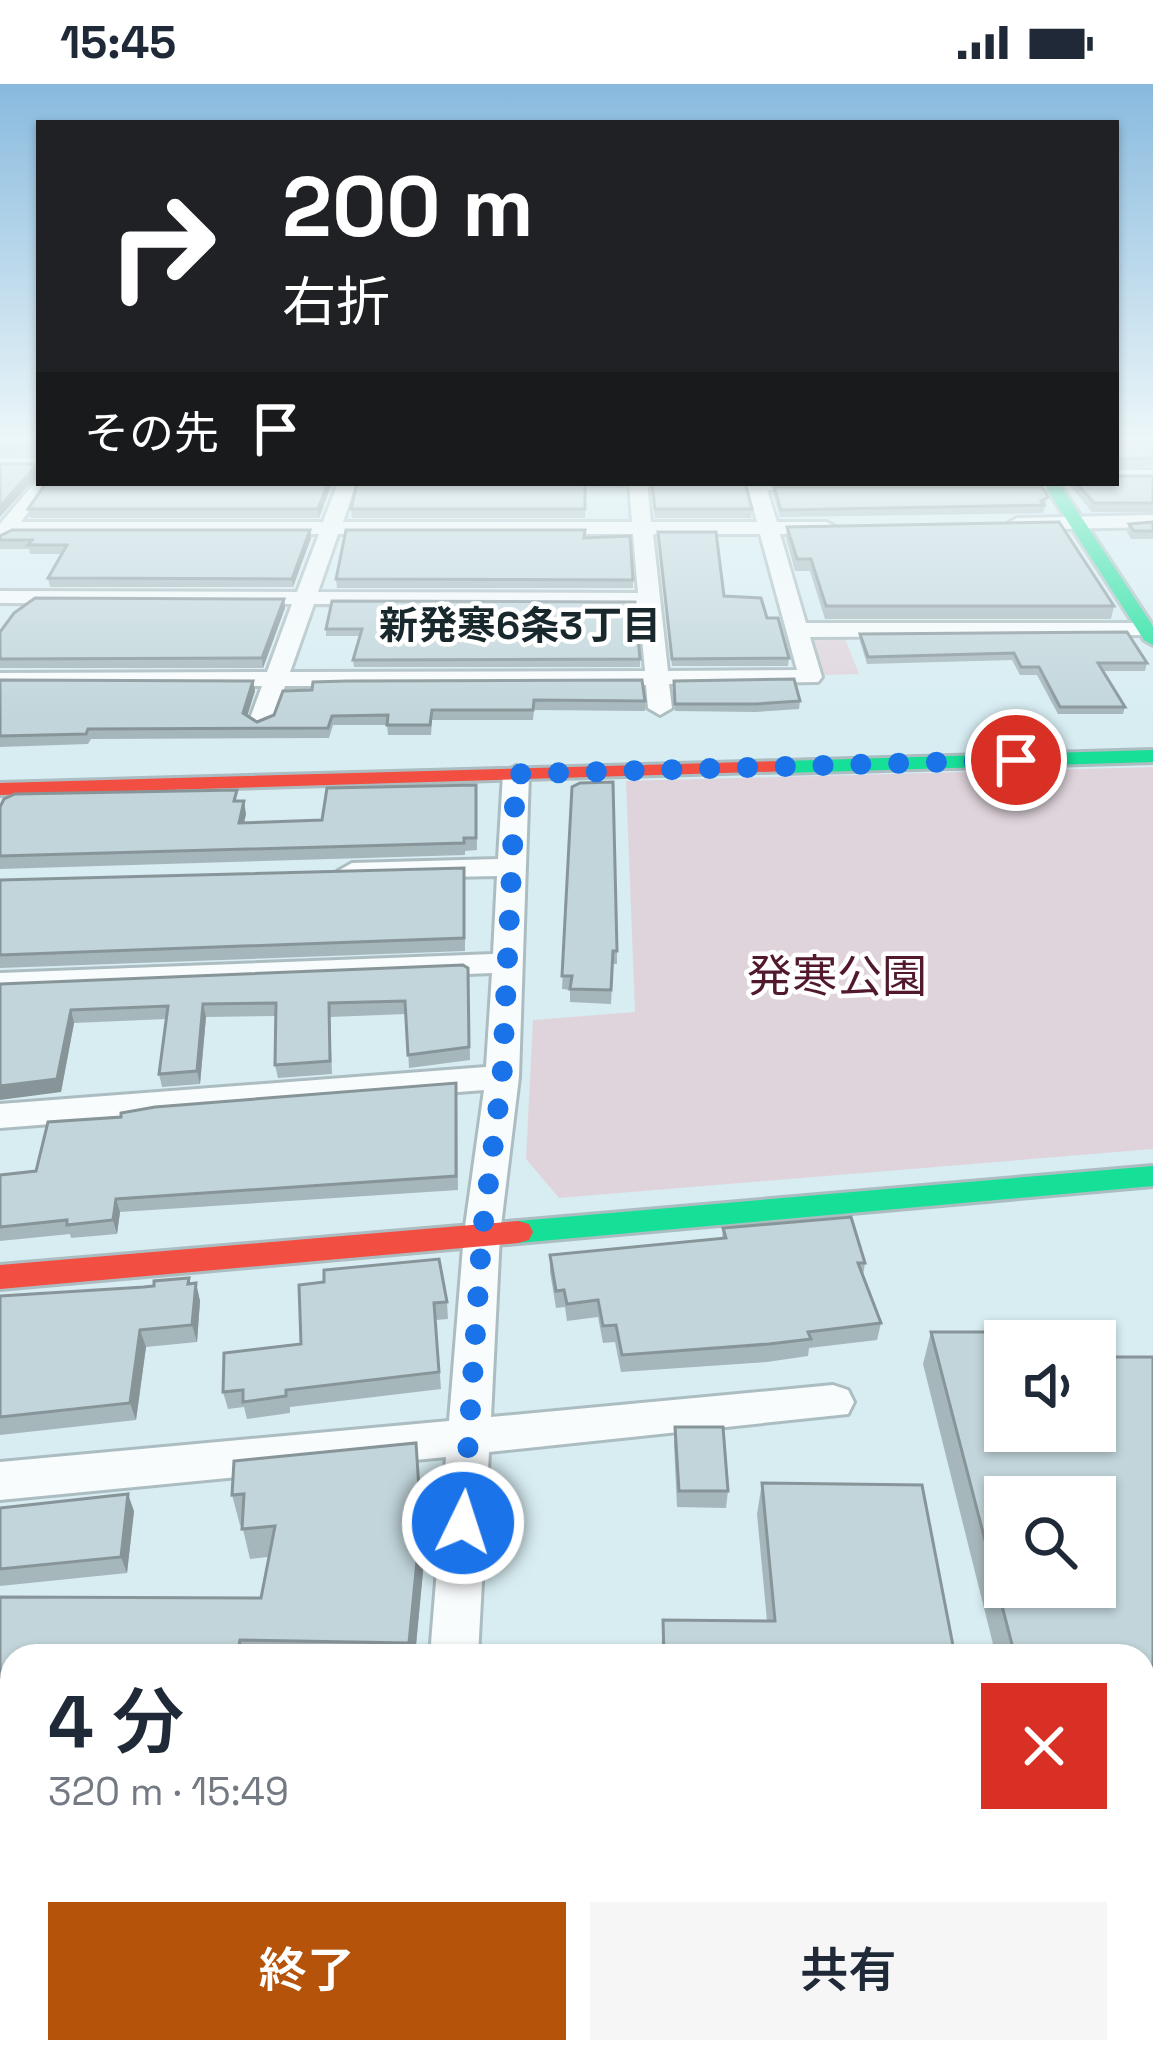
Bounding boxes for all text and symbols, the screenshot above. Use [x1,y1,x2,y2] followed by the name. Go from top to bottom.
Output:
[60,14,176,71] text: 15:45
[282,153,534,261] text: 200 m
[84,168,240,324] icon: right
[282,268,390,337] text: 右折
[243,396,309,462] icon: arrive
[84,405,219,462] text: その先
[379,601,661,650] district label: 新発寒6条3丁目
[965,709,1067,811] pin
[983,727,1049,793] icon: arrive
[747,948,927,1005] park label: 発寒公園
[984,1320,1116,1608] map controls
[984,1320,1116,1452] button: sound
[400,1460,526,1586] position arrow
[984,1476,1116,1608] button: search
[48,1676,184,1768] text: 4 分
[981,1683,1107,1809] button: close
[48,1767,289,1816] text: 320 m · 15:49
[48,1902,566,2040] button: 終了
[590,1902,1107,2040] button: 共有

